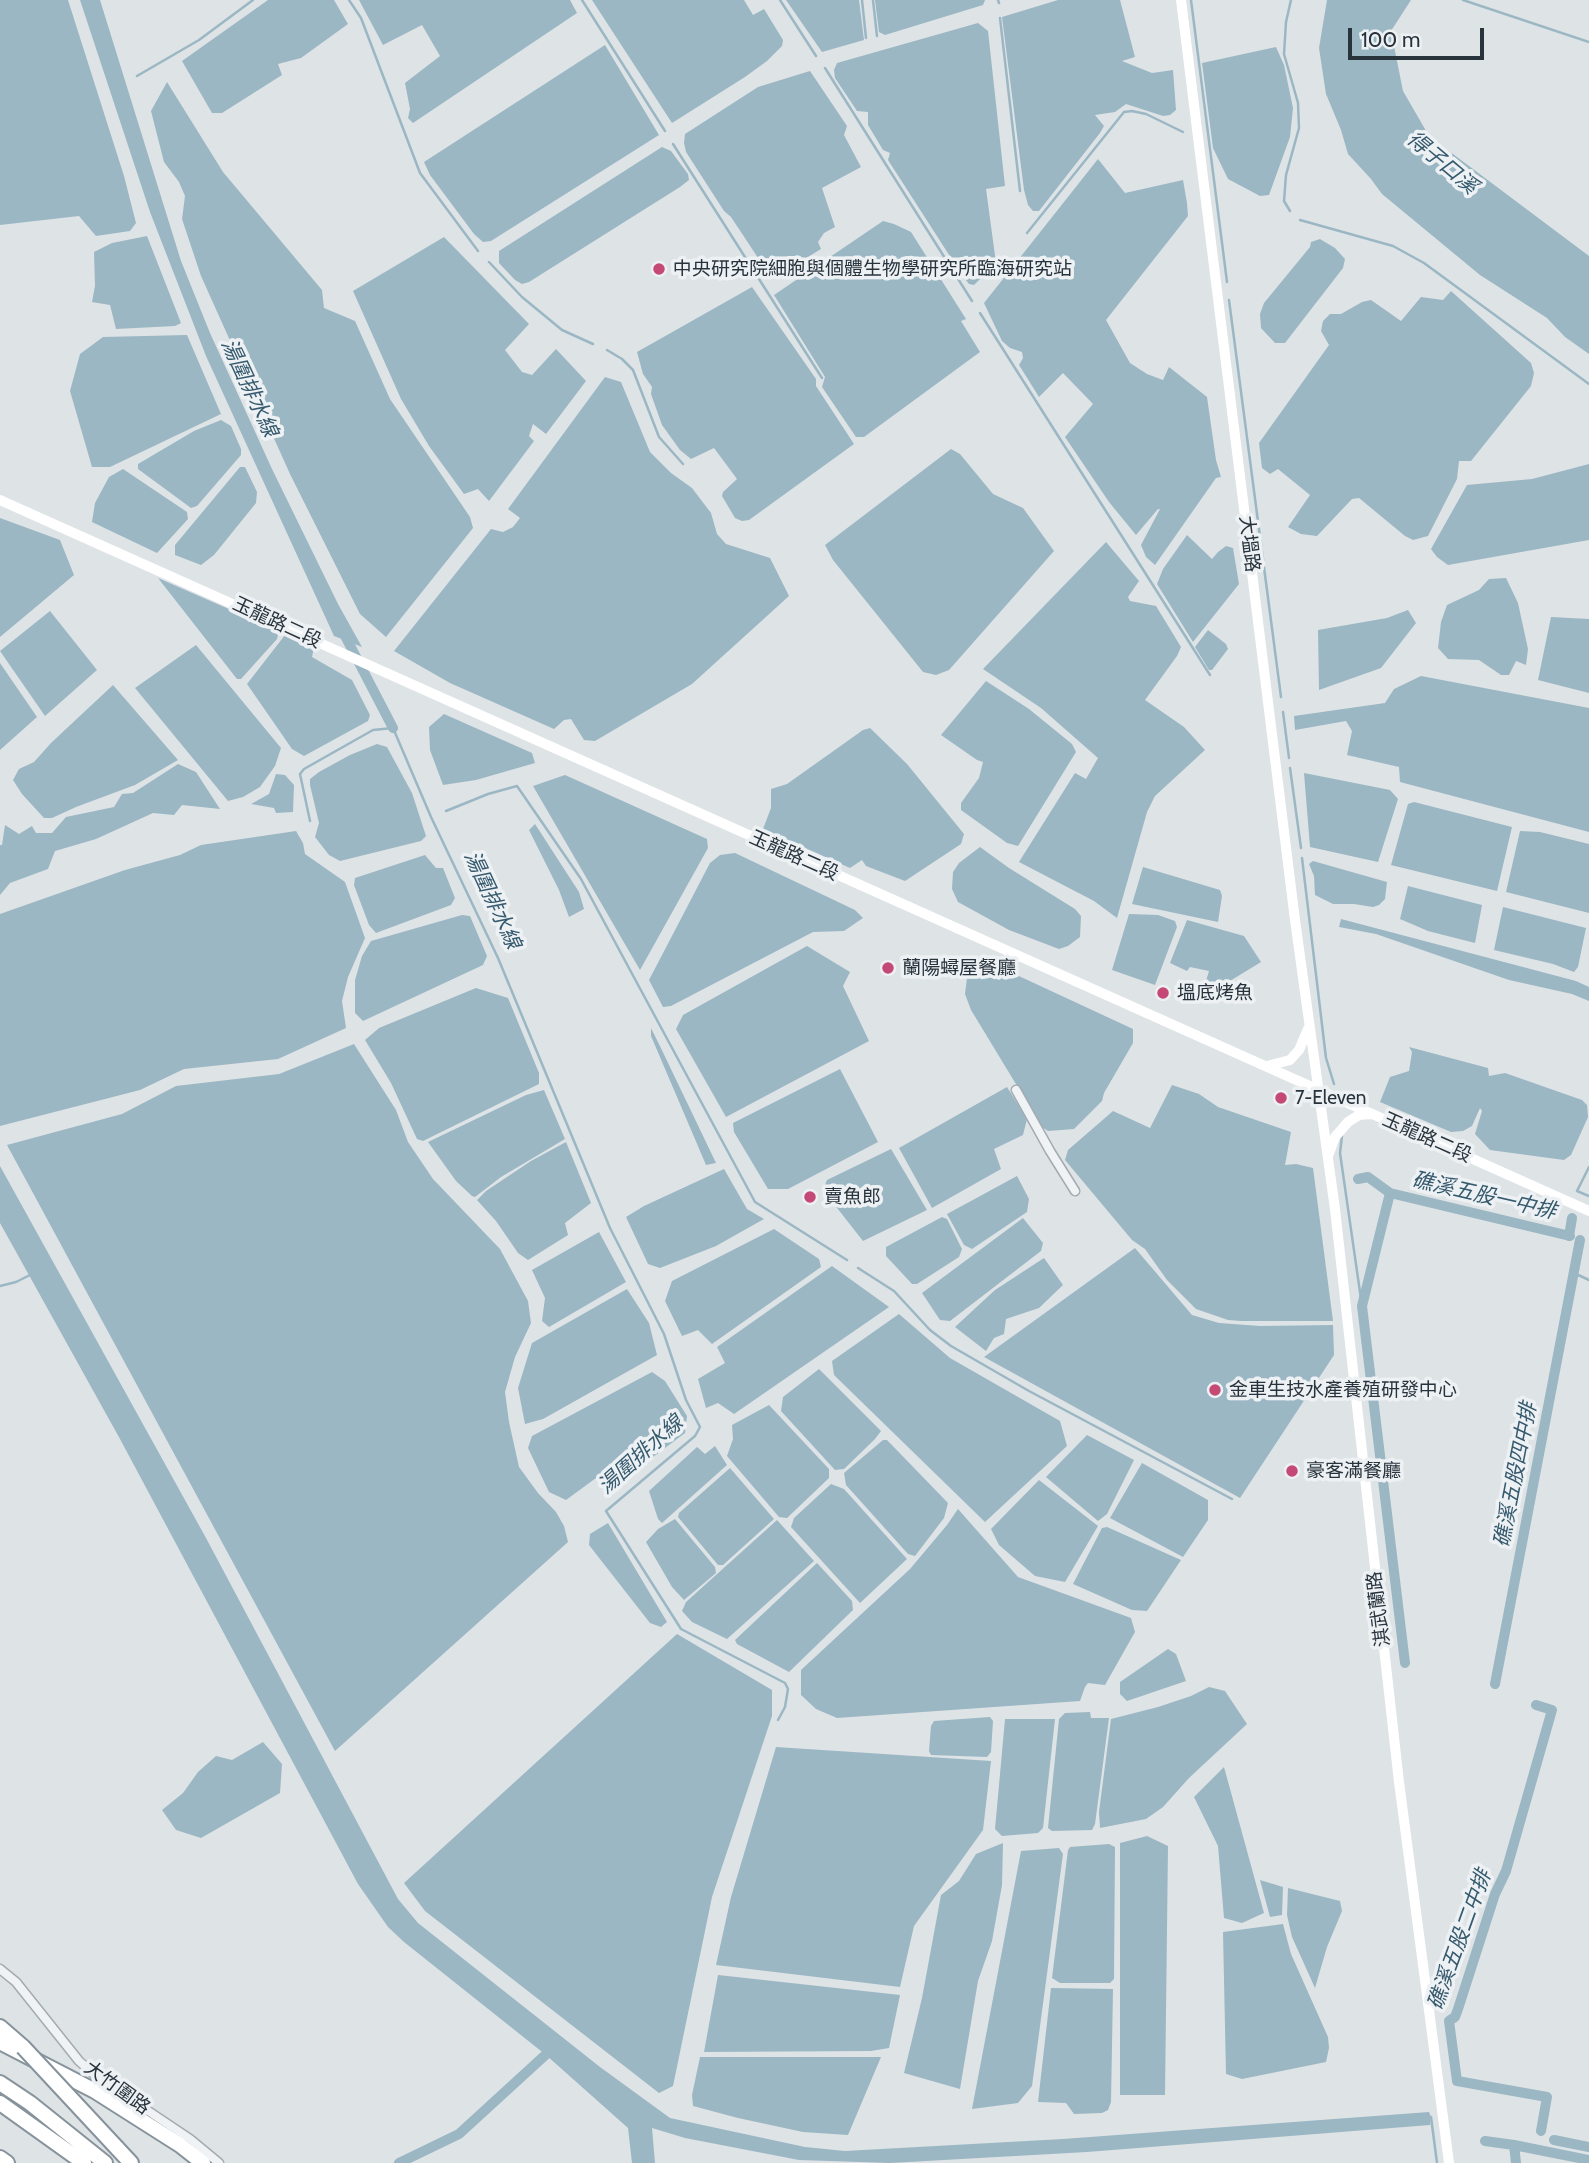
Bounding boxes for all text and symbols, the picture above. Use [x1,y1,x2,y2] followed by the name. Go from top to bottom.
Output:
[1351,14,1488,58] scale bar
[1361,27,1420,52] text: 100 m
[1402,126,1482,200] water label: 得子口溪
[673,258,1072,280] place label: 中央研究院細胞與個體生物學研究所臨海研究站
[651,261,667,277] marker: 中央研究院細胞與個體生物學研究所臨海研究站
[215,335,283,441] water label: 湯圍排水線
[1234,514,1264,574] street label: 大塭路
[229,593,325,653] street label: 玉龍路二段
[746,826,842,886] street label: 玉龍路二段
[458,847,526,953] water label: 湯圍排水線
[902,957,1016,979] place label: 蘭陽蟳屋餐廳
[880,960,896,976] marker: 蘭陽蟳屋餐廳
[1177,982,1253,1004] place label: 塭底烤魚
[1155,985,1171,1001] marker: 塭底烤魚
[1295,1087,1366,1109] place label: 7-Eleven
[1273,1090,1289,1106] marker: 7-Eleven
[1379,1108,1475,1168] street label: 玉龍路二段
[1410,1167,1558,1225] water label: 礁溪五股一中排
[824,1186,881,1208] place label: 賣魚郎
[802,1189,818,1205] marker: 賣魚郎
[1229,1379,1457,1401] place label: 金車生技水產養殖研發中心
[1207,1382,1223,1398] marker: 金車生技水產養殖研發中心
[1490,1400,1542,1550] water label: 礁溪五股四中排
[594,1411,688,1499] water label: 湯圍排水線
[1306,1460,1401,1482] place label: 豪客滿餐廳
[1284,1463,1300,1479] marker: 豪客滿餐廳
[1363,1570,1395,1648] street label: 淇武蘭路
[1423,1867,1497,2013] water label: 礁溪五股二中排
[80,2056,154,2120] street label: 大竹圍路

